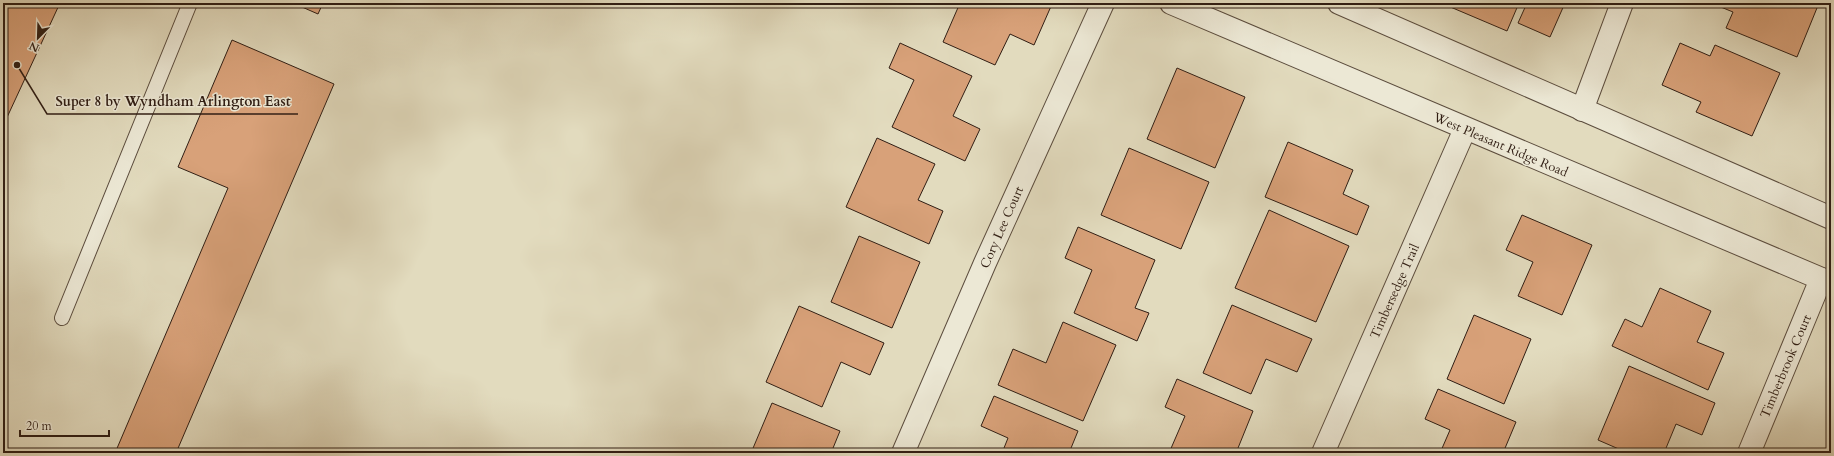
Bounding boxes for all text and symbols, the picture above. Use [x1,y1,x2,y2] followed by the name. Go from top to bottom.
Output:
[18,18,58,58] north arrow
[27,38,42,56] text: N
[47,88,298,114] callout: Super 8 by Wyndham Arlington East
[55,92,291,111] text: Super 8 by Wyndham Arlington East
[1430,108,1571,181] street label: West Pleasant Ridge Road
[976,183,1028,271] street label: Cory Lee Court
[1366,240,1424,342] street label: Timbersedge Trail
[1756,312,1816,421] street label: Timberbrook Court
[20,412,109,438] scale bar
[26,418,53,434] text: 20 m

